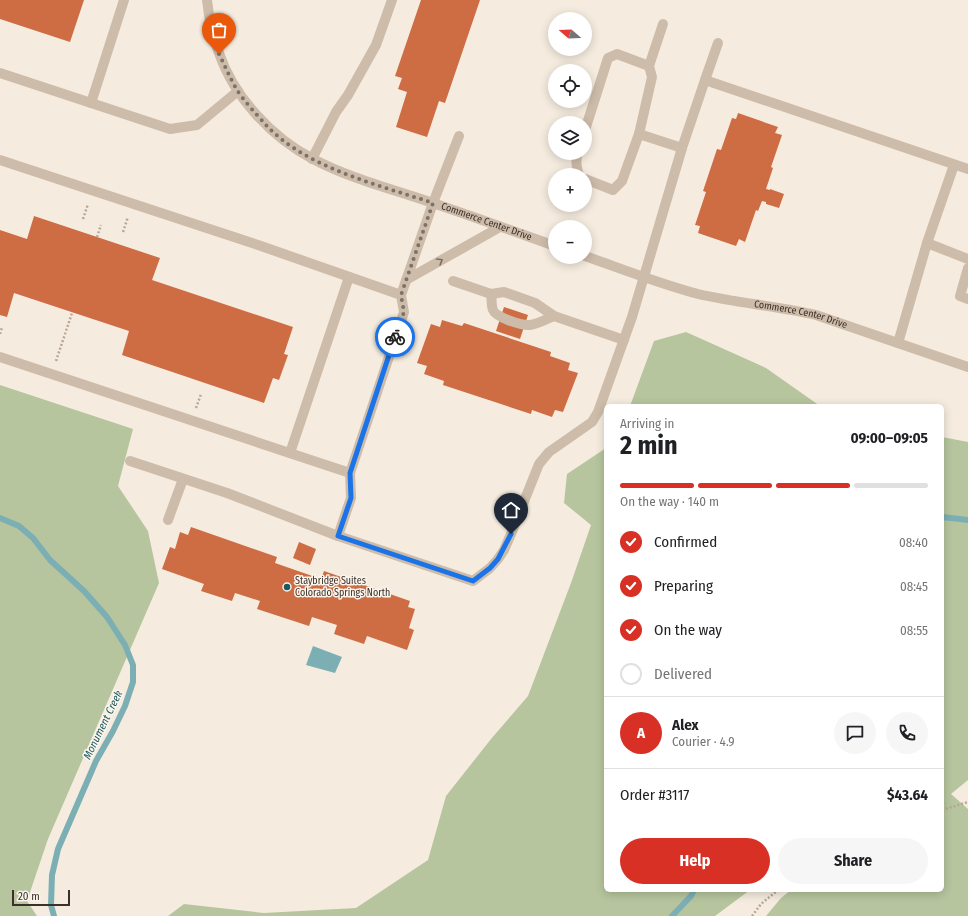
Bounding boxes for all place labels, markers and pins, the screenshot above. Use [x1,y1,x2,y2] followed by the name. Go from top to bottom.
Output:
[202,13,236,54] pin
[494,493,528,534] pin
[295,575,390,599] place label: Staybridge Suites Colorado Springs North
[282,582,292,592] marker: Staybridge Suites Colorado Springs North

